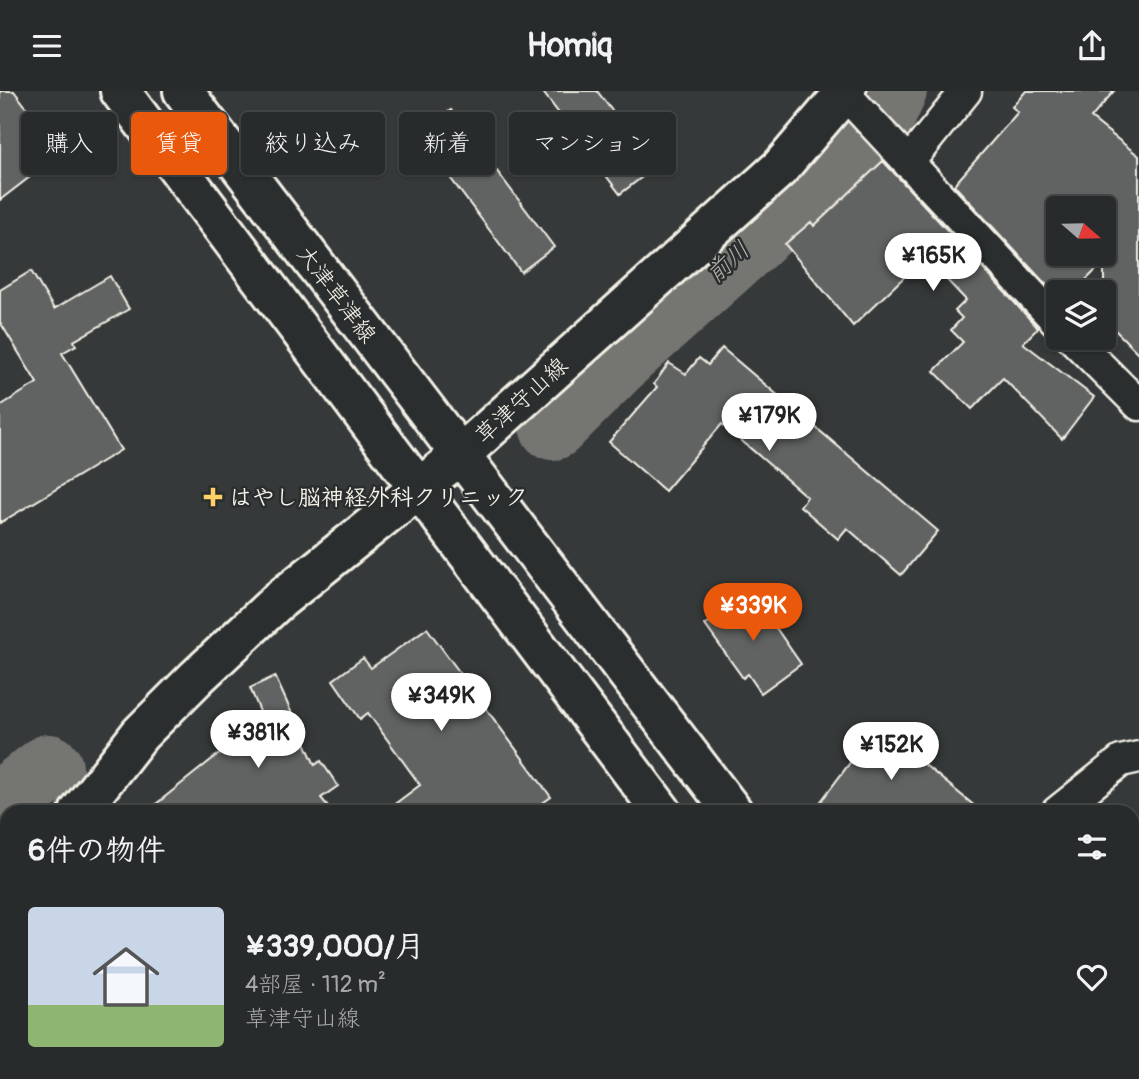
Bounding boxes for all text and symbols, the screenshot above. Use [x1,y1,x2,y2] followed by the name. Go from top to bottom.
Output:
[527,26,612,66] text: Homiq
[28,27,66,65] icon: menu
[1073,27,1111,65] icon: share
[21,112,117,175] chip: 購入
[131,112,227,175] chip: 賃貸
[241,112,385,175] chip: 絞り込み
[399,112,495,175] chip: 新着
[509,112,676,175] chip: マンション
[1046,196,1116,266] north arrow
[1046,196,1116,350] map controls
[884,233,982,293] pin: ¥165K
[701,236,756,289] water label: 前川
[290,240,383,349] street label: 大津草津線
[901,241,965,270] text: ¥165K
[1046,280,1116,350] button: layers
[469,351,574,450] street label: 草津守山線
[720,393,818,453] pin: ¥179K
[738,401,800,430] text: ¥179K
[229,483,528,512] place label: はやし脳神経外科クリニック
[203,487,223,507] marker: はやし脳神経外科クリニック
[704,583,802,643] pin: ¥339K
[719,591,787,620] text: ¥339K
[392,673,490,733] pin: ¥349K
[407,681,475,710] text: ¥349K
[209,711,307,770] pin: ¥381K
[226,718,290,747] text: ¥381K
[842,723,940,782] pin: ¥152K
[859,730,923,759] text: ¥152K
[1073,828,1111,866] icon: filters
[28,832,165,869] text: 6件の物件
[245,928,425,965] text: ¥339,000/月
[84,935,168,1019] icon: home
[1073,958,1111,996] icon: heart
[245,970,386,999] text: 4部屋 · 112 m²
[245,1004,360,1033] text: 草津守山線

